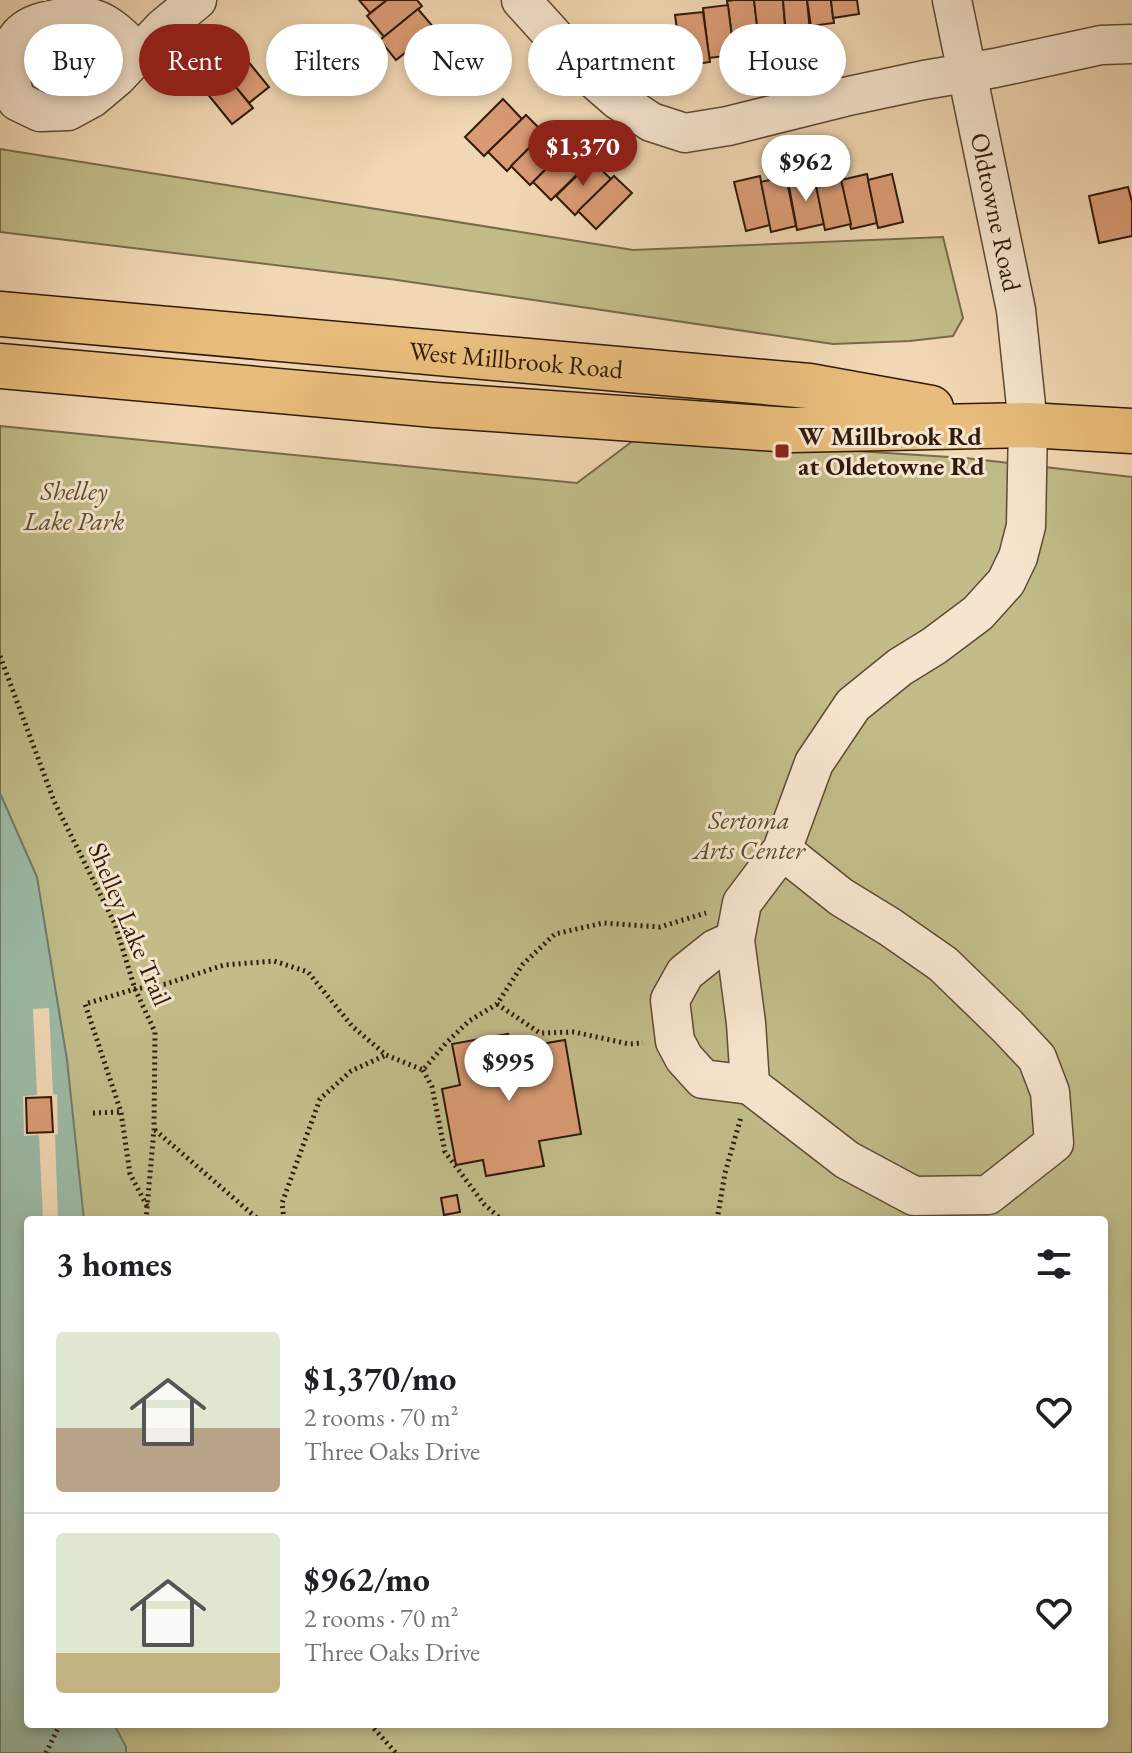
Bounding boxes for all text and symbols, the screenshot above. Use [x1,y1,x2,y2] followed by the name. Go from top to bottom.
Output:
[24,24,123,96] chip: Buy
[139,24,250,96] chip: Rent
[266,24,388,96] chip: Filters
[404,24,512,96] chip: New
[528,24,703,96] chip: Apartment
[719,24,846,96] chip: House
[518,120,648,188] pin: $1,370
[546,129,620,163] text: $1,370
[963,130,1030,295] street label: Oldtowne Road
[759,135,853,203] pin: $962
[779,144,833,178] text: $962
[408,333,625,386] street label: West Millbrook Road
[798,419,985,483] place label: W Millbrook Rd at Oldetowne Rd
[773,442,791,460] marker: W Millbrook Rd at Oldetowne Rd
[23,474,125,538] park label: Shelley Lake Park
[691,803,806,867] park label: Sertoma Arts Center
[80,837,180,1011] street label: Shelley Lake Trail
[462,1035,556,1103] pin: $995
[482,1044,536,1078] text: $995
[56,1242,172,1286] text: 3 homes
[1032,1242,1076,1286] icon: filters
[304,1356,456,1400] text: $1,370/mo
[120,1364,216,1460] icon: home
[1032,1390,1076,1434] icon: heart
[304,1400,459,1434] text: 2 rooms · 70 m²
[304,1434,480,1468] text: Three Oaks Drive
[304,1557,430,1601] text: $962/mo
[120,1565,216,1661] icon: home
[1032,1591,1076,1635] icon: heart
[304,1601,459,1635] text: 2 rooms · 70 m²
[304,1635,480,1669] text: Three Oaks Drive

